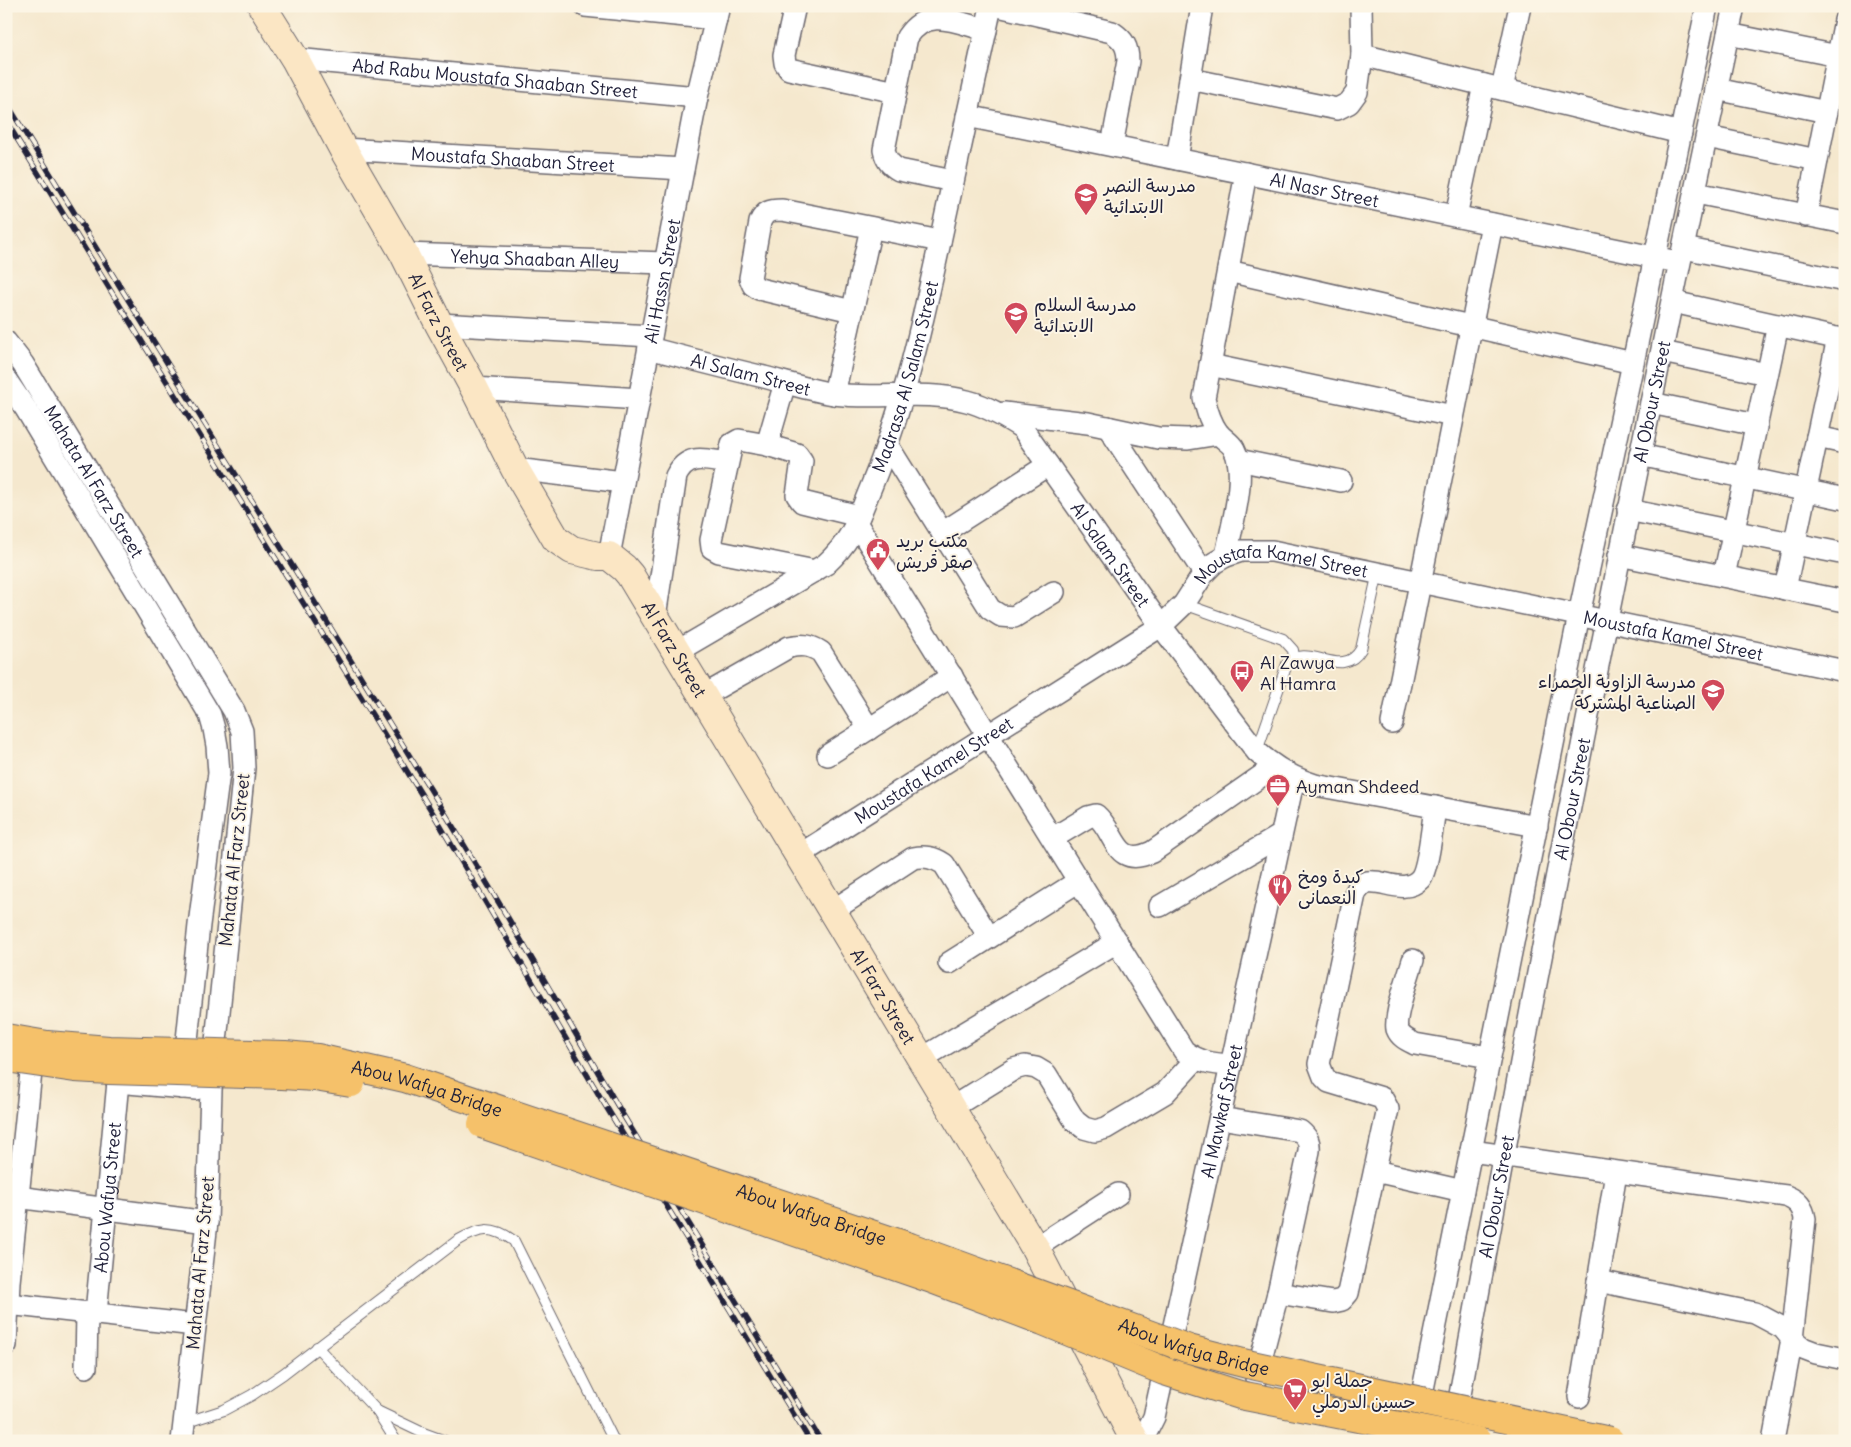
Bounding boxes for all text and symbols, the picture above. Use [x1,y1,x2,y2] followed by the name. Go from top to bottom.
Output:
[351,53,639,103] street label: Abd Rabu Moustafa Shaaban Street
[410,142,615,176] street label: Moustafa Shaaban Street
[1268,167,1381,212] street label: Al Nasr Street
[1102,174,1196,218] place label: مدرسة النصر الابتدائية
[1073,182,1099,216] school or university icon: مدرسة النصر الابتدائية
[639,217,685,345] street label: Ali Hassn Street
[450,244,620,273] street label: Yehya Shaaban Alley
[404,269,474,375] street label: Al Farz Street
[867,278,943,476] street label: Madrasa Al Salam Street
[1034,293,1137,337] place label: مدرسة السلام الابتدائية
[1003,301,1029,335] school or university icon: مدرسة السلام الابتدائية
[1628,338,1675,465] street label: Al Obour Street
[688,348,813,400] street label: Al Salam Street
[39,401,149,562] street label: Mahata Al Farz Street
[1066,497,1155,611] street label: Al Salam Street
[896,529,973,573] place label: مكتب بريد صقر قريش
[865,537,891,571] public building icon: مكتب بريد صقر قريش
[1189,540,1370,588] street label: Moustafa Kamel Street
[637,597,712,701] street label: Al Farz Street
[1581,605,1765,665] street label: Moustafa Kamel Street
[1260,651,1336,695] place label: Al Zawya Al Hamra
[1229,659,1255,693] bus stop icon: Al Zawya Al Hamra
[1538,670,1696,714] place label: مدرسة الزاوية الحمراء الصناعية المشتركة
[1700,678,1726,712] school or university icon: مدرسة الزاوية الحمراء الصناعية المشتركة
[850,711,1017,829] street label: Moustafa Kamel Street
[1548,736,1595,862] street label: Al Obour Street
[213,772,255,948] street label: Mahata Al Farz Street
[1265,773,1291,807] office icon: Ayman Shdeed
[1296,775,1420,798] place label: Ayman Shdeed
[1298,865,1364,909] place label: كبدة ومخ النعمانى
[1267,873,1293,907] restaurant icon: كبدة ومخ النعمانى
[846,944,921,1048] street label: Al Farz Street
[1195,1042,1247,1180] street label: Al Mawkaf Street
[349,1055,505,1121] street label: Abou Wafya Bridge
[88,1121,126,1274] street label: Abou Wafya Street
[1473,1133,1519,1260] street label: Al Obour Street
[181,1175,219,1351] street label: Mahata Al Farz Street
[734,1178,890,1250] street label: Abou Wafya Bridge
[1115,1313,1272,1380] street label: Abou Wafya Bridge
[1310,1369,1416,1418] place label: جملة ابو حسين الدرملي
[1282,1377,1308,1411] supermarket icon: جملة ابو حسين الدرملي

